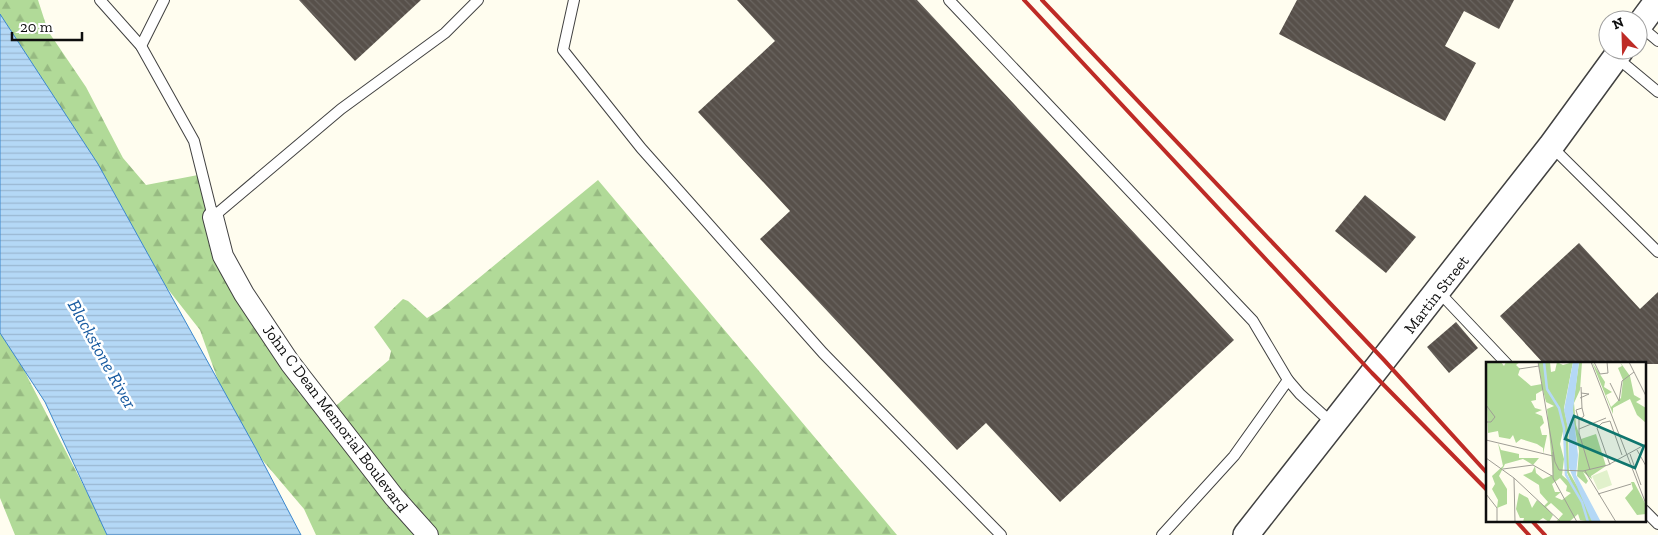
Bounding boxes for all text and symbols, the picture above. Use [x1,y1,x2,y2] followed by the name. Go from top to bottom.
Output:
[12,10,82,42] scale bar
[1598,10,1648,60] north arrow
[1610,13,1627,33] text: N
[20,18,53,36] text: 20 m
[1400,251,1473,337] street label: Martin Street
[63,296,141,413] water label: Blackstone River
[259,321,413,516] street label: John C Dean Memorial Boulevard
[1486,362,1646,522] inset map

